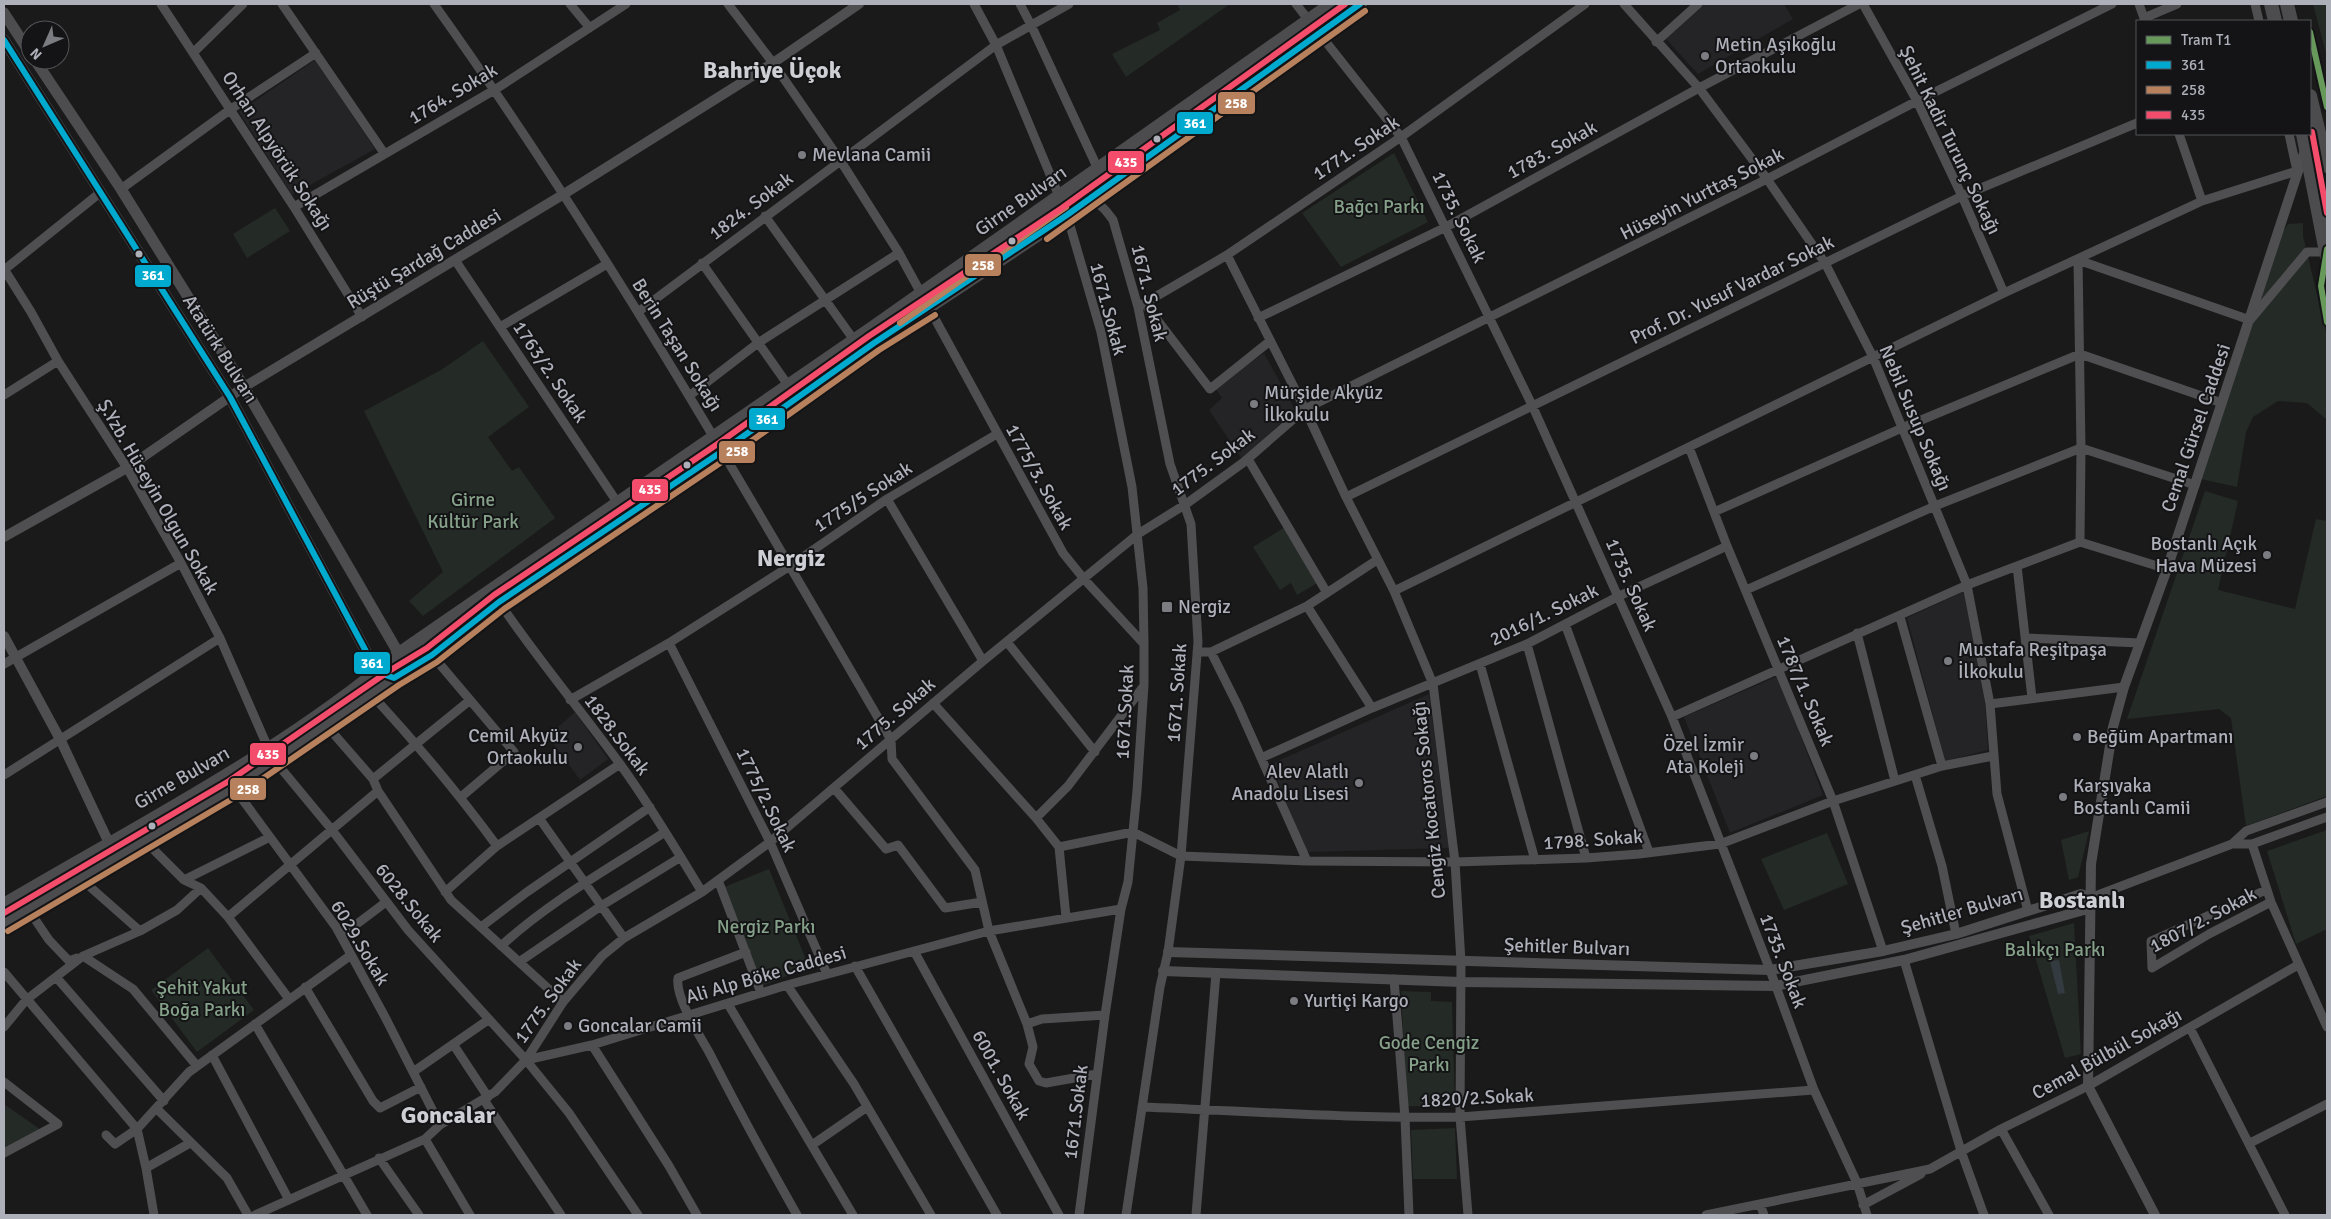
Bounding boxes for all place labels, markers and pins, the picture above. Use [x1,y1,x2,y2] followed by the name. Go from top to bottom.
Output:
[1715,33,1836,79] place label: Metin Aşıkoğlu Ortaokulu
[1699,50,1711,62] marker: Metin Aşıkoğlu Ortaokulu
[1152,134,1162,144] unlabelled marker
[812,143,931,167] place label: Mevlana Camii
[796,149,808,161] marker: Mevlana Camii
[1007,236,1017,246] unlabelled marker
[134,249,144,259] unlabelled marker
[1264,381,1383,427] place label: Mürşide Akyüz İlkokulu
[1248,398,1260,410] marker: Mürşide Akyüz İlkokulu
[682,460,692,470] unlabelled marker
[2151,532,2257,578] place label: Bostanlı Açık Hava Müzesi
[2261,549,2273,561] marker: Bostanlı Açık Hava Müzesi
[1178,595,1231,619] place label: Nergiz
[1160,600,1174,614] marker: Nergiz
[1958,638,2107,684] place label: Mustafa Reşitpaşa İlkokulu
[1942,655,1954,667] marker: Mustafa Reşitpaşa İlkokulu
[468,724,568,770] place label: Cemil Akyüz Ortaokulu
[2087,725,2233,749] place label: Beğüm Apartmanı
[2071,731,2083,743] marker: Beğüm Apartmanı
[1663,733,1744,779] place label: Özel İzmir Ata Koleji
[572,741,584,753] marker: Cemil Akyüz Ortaokulu
[1748,750,1760,762] marker: Özel İzmir Ata Koleji
[1232,760,1349,806] place label: Alev Alatlı Anadolu Lisesi
[2073,774,2191,820] place label: Karşıyaka Bostanlı Camii
[1353,777,1365,789] marker: Alev Alatlı Anadolu Lisesi
[2057,791,2069,803] marker: Karşıyaka Bostanlı Camii
[147,821,157,831] unlabelled marker
[1304,989,1409,1013] place label: Yurtiçi Kargo
[1288,995,1300,1007] marker: Yurtiçi Kargo
[578,1014,702,1038] place label: Goncalar Camii
[562,1020,574,1032] marker: Goncalar Camii

